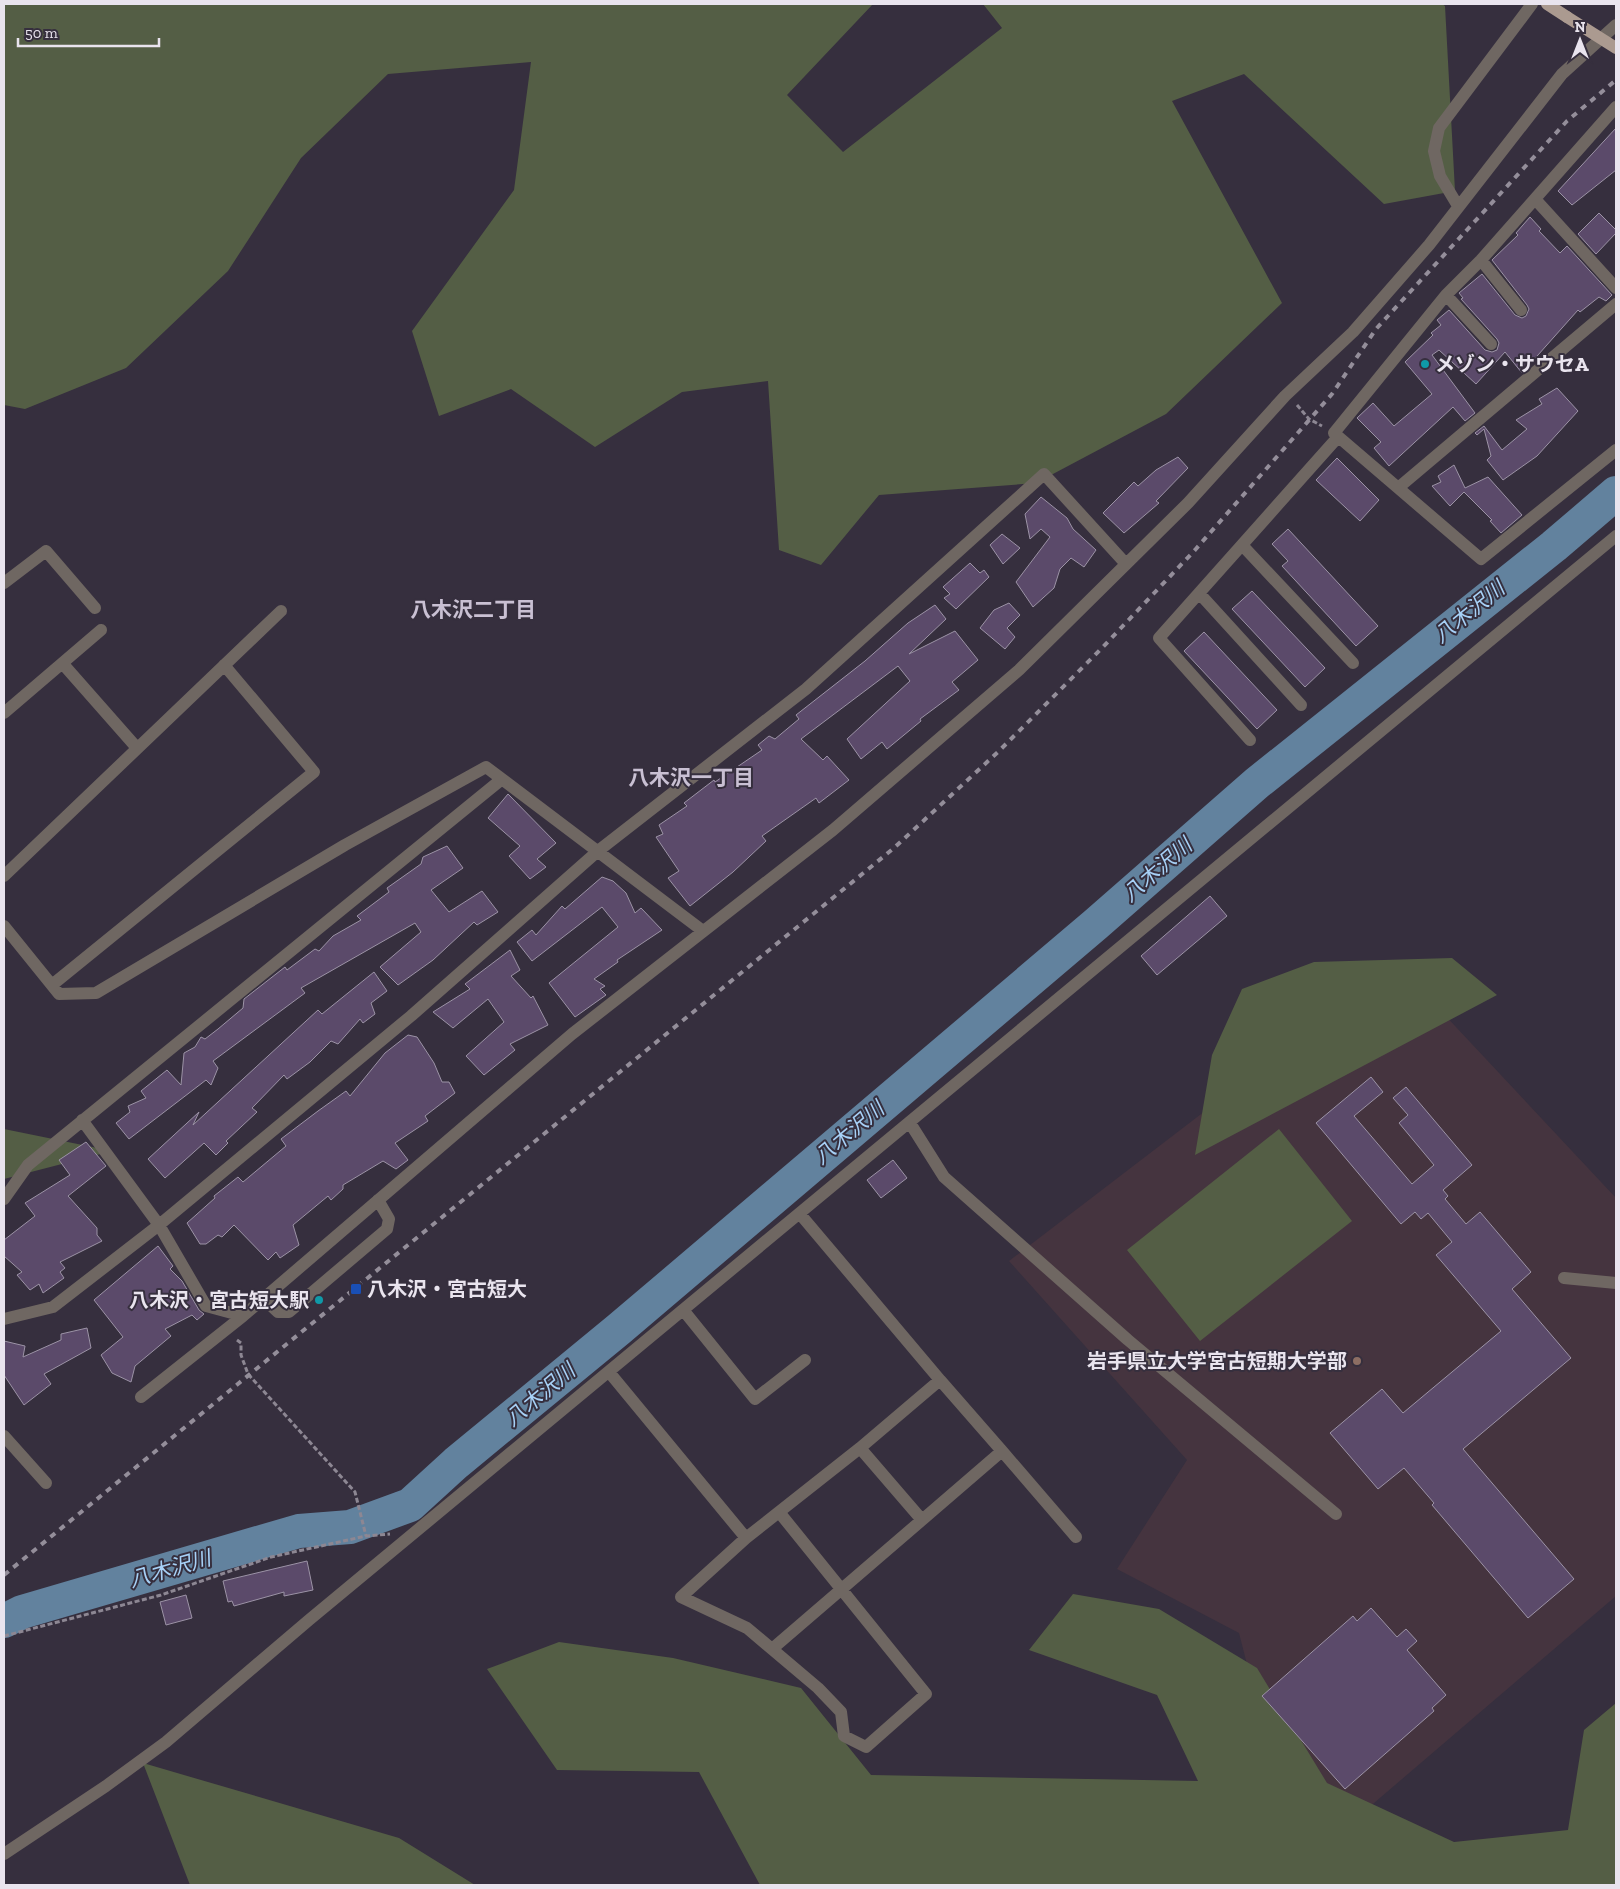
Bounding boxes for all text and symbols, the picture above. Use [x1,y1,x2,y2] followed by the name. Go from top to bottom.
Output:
[18,15,159,47] scale bar
[1555,15,1605,65] north arrow
[1575,19,1586,36] text: N
[25,24,58,42] text: 50 m
[1435,352,1589,376] place label: メゾン・サウセA
[1419,358,1431,370] marker: メゾン・サウセA
[1428,574,1511,648] water label: 八木沢川
[410,597,536,622] district label: 八木沢二丁目
[628,765,754,790] district label: 八木沢一丁目
[1117,831,1198,907] water label: 八木沢川
[808,1095,890,1169] water label: 八木沢川
[367,1277,527,1301] place label: 八木沢・宮古短大
[349,1282,363,1296] marker: 八木沢・宮古短大
[129,1288,309,1312] place label: 八木沢・宮古短大駅
[313,1294,325,1306] marker: 八木沢・宮古短大駅
[1087,1349,1347,1373] place label: 岩手県立大学宮古短期大学部
[1351,1355,1363,1367] marker: 岩手県立大学宮古短期大学部
[499,1357,581,1431] water label: 八木沢川
[126,1544,216,1592] water label: 八木沢川

